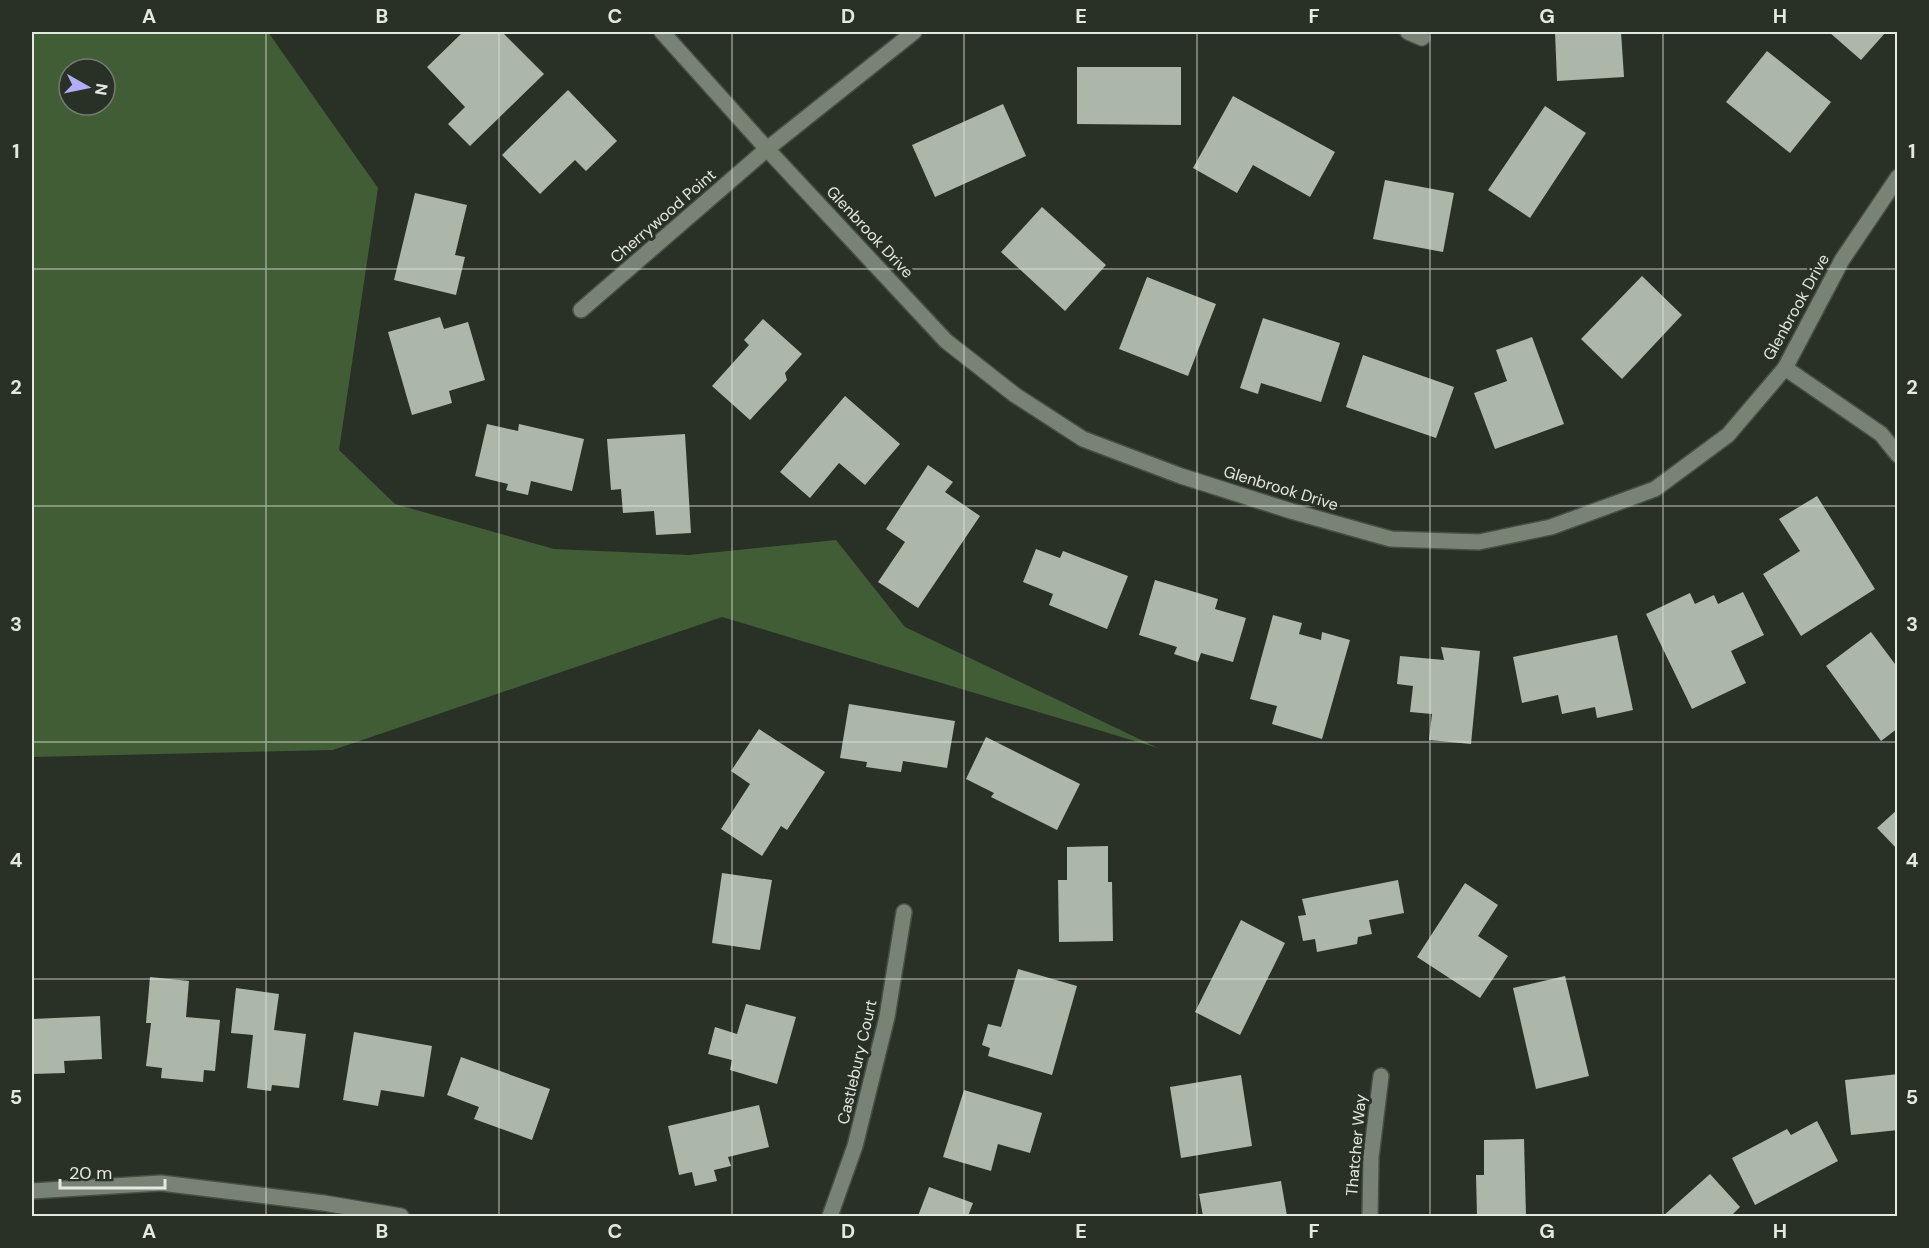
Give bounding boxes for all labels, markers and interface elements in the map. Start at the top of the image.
text: A [142,3,156,29]
text: B [376,3,388,29]
text: C [608,3,622,29]
text: D [841,3,855,29]
text: E [1075,3,1087,29]
text: F [1308,3,1320,29]
text: G [1539,3,1555,29]
text: H [1773,3,1787,29]
north arrow [57,57,117,117]
text: N [90,82,113,97]
text: 1 [12,138,20,164]
text: 1 [1908,138,1916,164]
street label: Cherrywood Point [606,164,720,268]
street label: Glenbrook Drive [822,181,918,283]
street label: Glenbrook Drive [1758,250,1834,364]
text: 2 [10,374,22,400]
text: 2 [1906,374,1918,400]
street label: Glenbrook Drive [1221,461,1341,515]
text: 3 [10,611,22,637]
text: 3 [1906,611,1918,637]
text: 4 [10,847,23,873]
text: 4 [1906,847,1919,873]
street label: Castlebury Court [832,998,882,1126]
text: 5 [10,1084,22,1110]
text: 5 [1906,1084,1918,1110]
street label: Thatcher Way [1341,1093,1371,1197]
scale bar [60,1152,165,1190]
text: 20 m [69,1161,112,1185]
text: A [142,1218,156,1244]
text: B [376,1218,388,1244]
text: C [608,1218,622,1244]
text: D [841,1218,855,1244]
text: E [1075,1218,1087,1244]
text: F [1308,1218,1320,1244]
text: G [1539,1218,1555,1244]
text: H [1773,1218,1787,1244]

